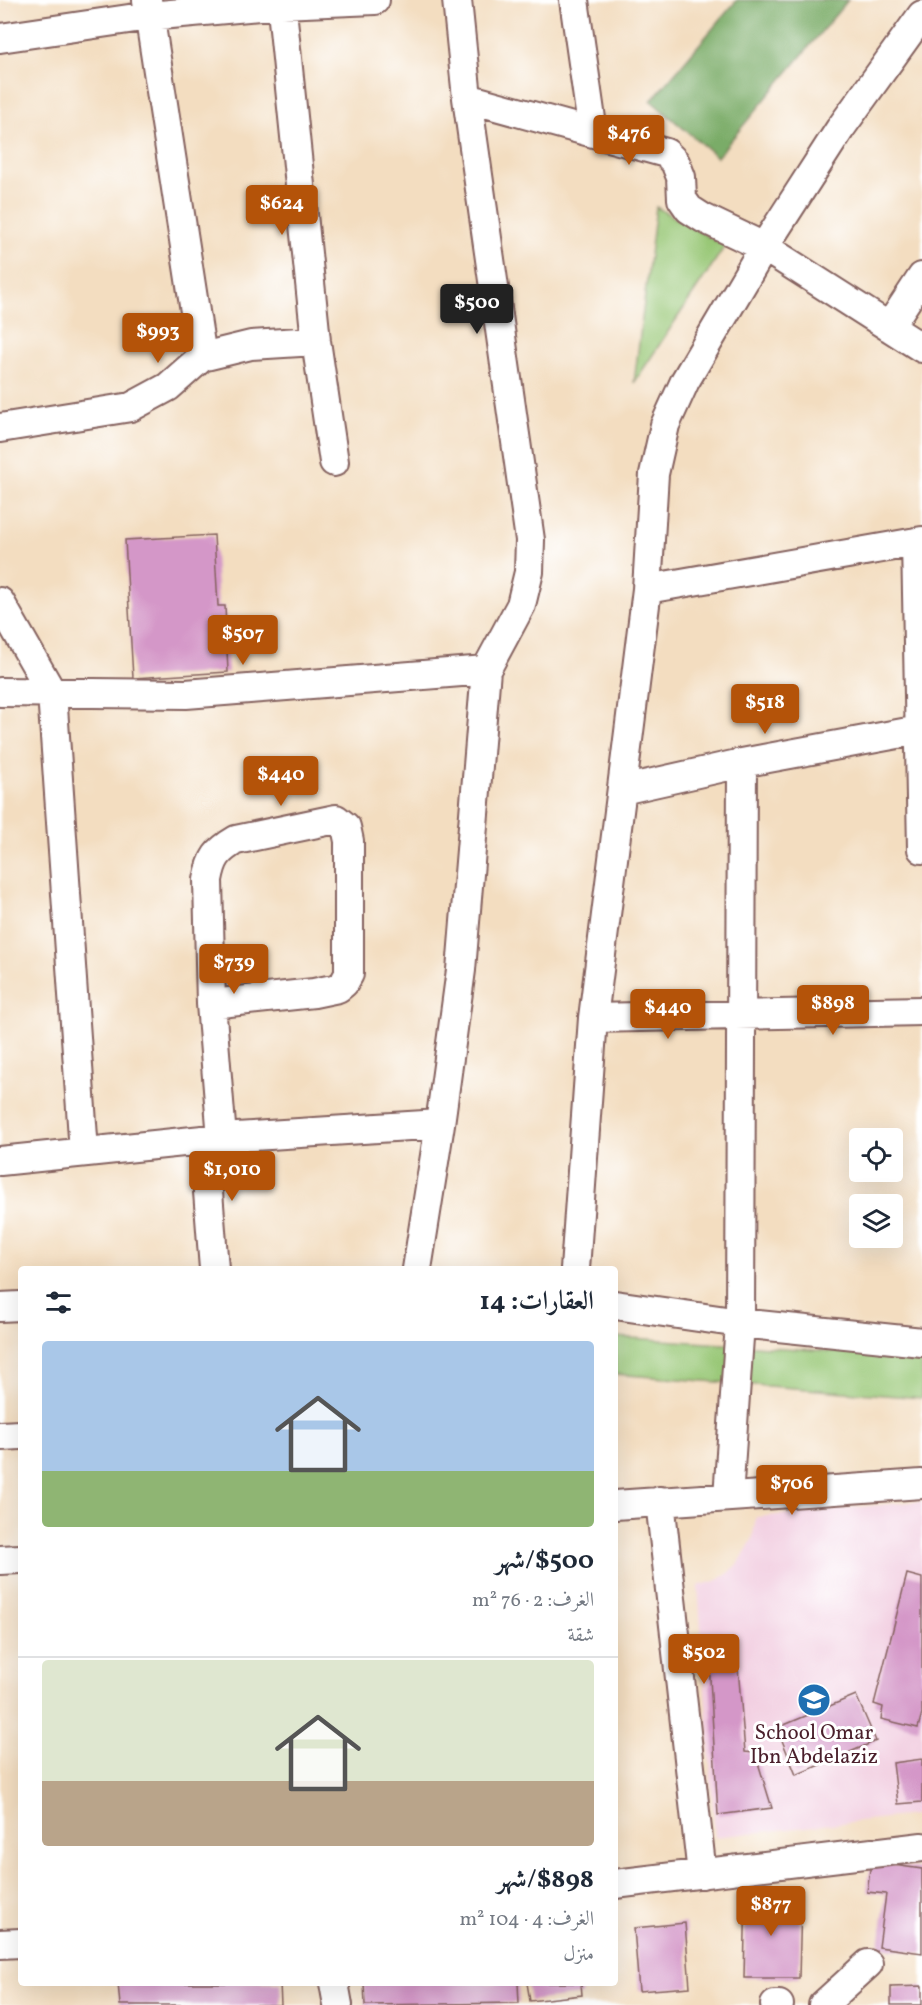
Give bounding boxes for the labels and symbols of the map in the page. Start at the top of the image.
pin: $476 [593,115,665,166]
pin: $624 [246,185,318,236]
pin: $500 [441,284,513,335]
pin: $993 [122,313,194,364]
pin: $507 [207,615,279,666]
pin: $518 [729,684,801,735]
pin: $440 [245,756,317,807]
pin: $739 [198,944,270,995]
pin: $898 [797,985,869,1036]
pin: $440 [632,989,704,1040]
pin: $1,010 [183,1151,281,1202]
pin: $706 [756,1465,828,1516]
pin: $502 [668,1634,740,1685]
school or university icon: School Omar Ibn Abdelaziz [796,1682,832,1718]
place label: School Omar Ibn Abdelaziz [750,1719,878,1772]
pin: $877 [735,1886,807,1937]

